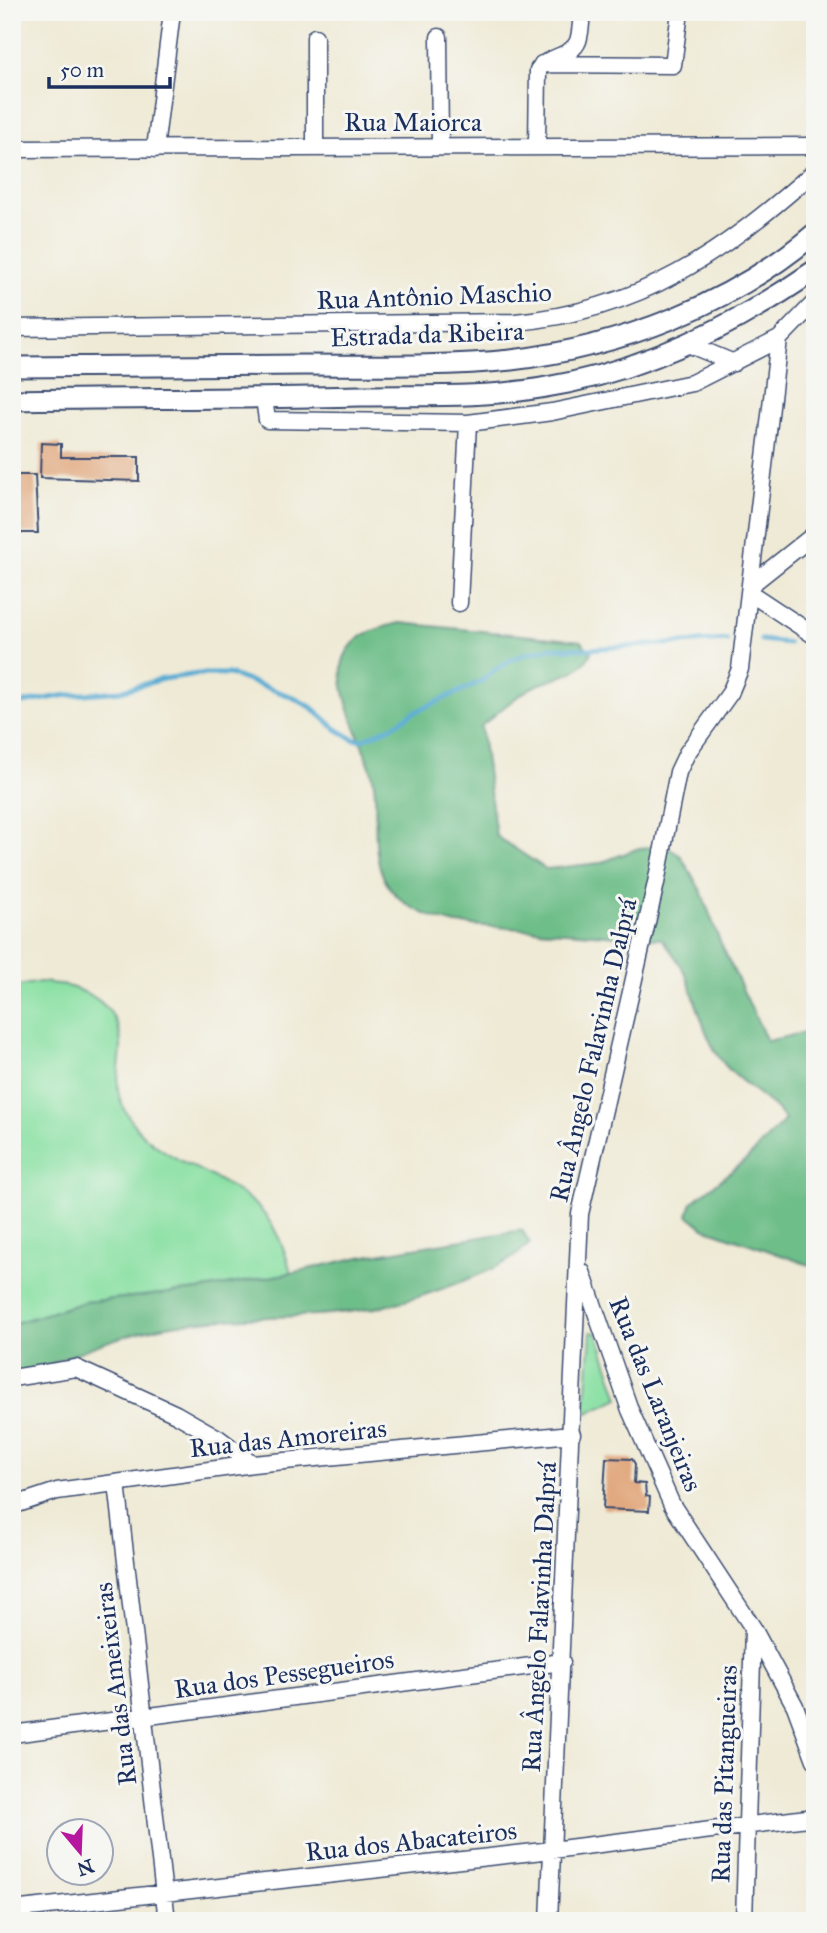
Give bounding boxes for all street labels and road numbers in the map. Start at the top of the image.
street label: Rua Maiorca [344,106,482,138]
street label: Rua Antônio Maschio [316,276,552,316]
street label: Estrada da Ribeira [330,315,524,353]
street label: Rua Ângelo Falavinha Dalprá [542,895,644,1205]
street label: Rua das Laranjeiras [602,1292,710,1496]
street label: Rua das Amoreiras [188,1412,388,1464]
street label: Rua Ângelo Falavinha Dalprá [515,1461,563,1773]
street label: Rua das Ameixeiras [87,1581,143,1787]
street label: Rua dos Pessegueiros [172,1643,396,1705]
street label: Rua das Pitangueiras [704,1664,744,1884]
street label: Rua dos Abacateiros [304,1814,518,1868]

